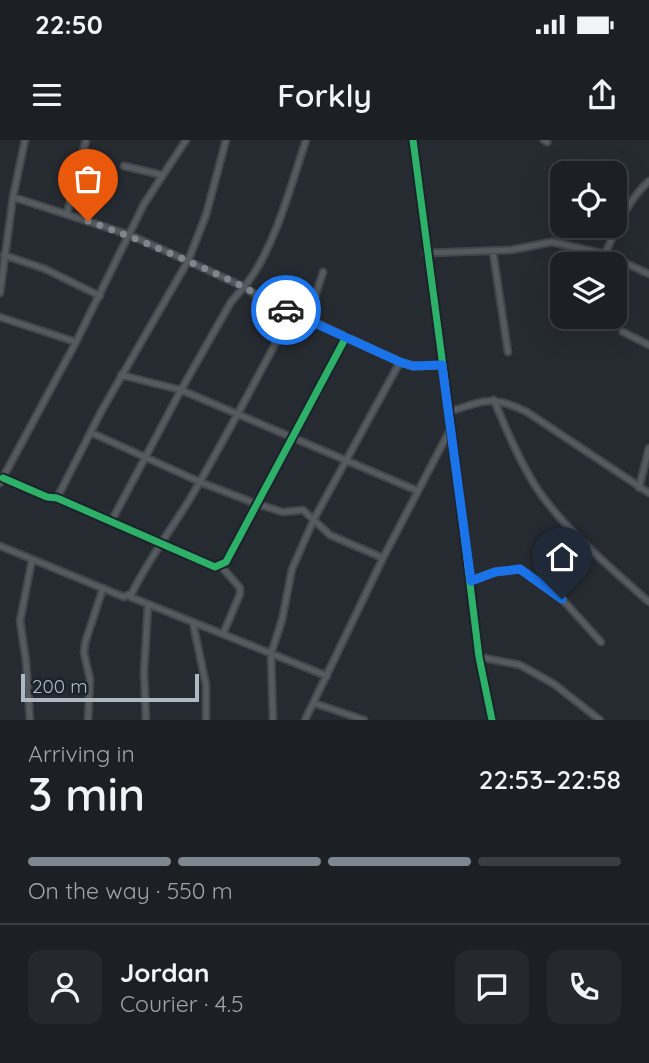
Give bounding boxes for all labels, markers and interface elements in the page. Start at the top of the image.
text: 22:50 [35,8,103,41]
text: Forkly [277,75,372,115]
icon: menu [28,76,66,114]
icon: share [583,76,621,114]
pin [58,149,118,221]
icon: bag [69,160,107,198]
map controls [550,161,627,329]
button: locate [550,161,627,238]
button: layers [550,252,627,329]
courier [251,275,321,345]
icon: car [267,291,305,329]
pin [532,527,592,599]
icon: home [543,538,581,576]
scale bar [21,671,200,703]
text: 200 m [32,674,88,698]
text: Arriving in [28,739,135,768]
text: 22:53–22:58 [479,763,621,796]
text: 3 min [28,765,145,823]
text: On the way · 550 m [28,876,233,905]
button: person [28,950,102,1024]
button: chat [455,950,529,1024]
button: phone [547,950,621,1024]
text: Jordan [120,956,209,989]
text: Courier · 4.5 [120,989,244,1018]

